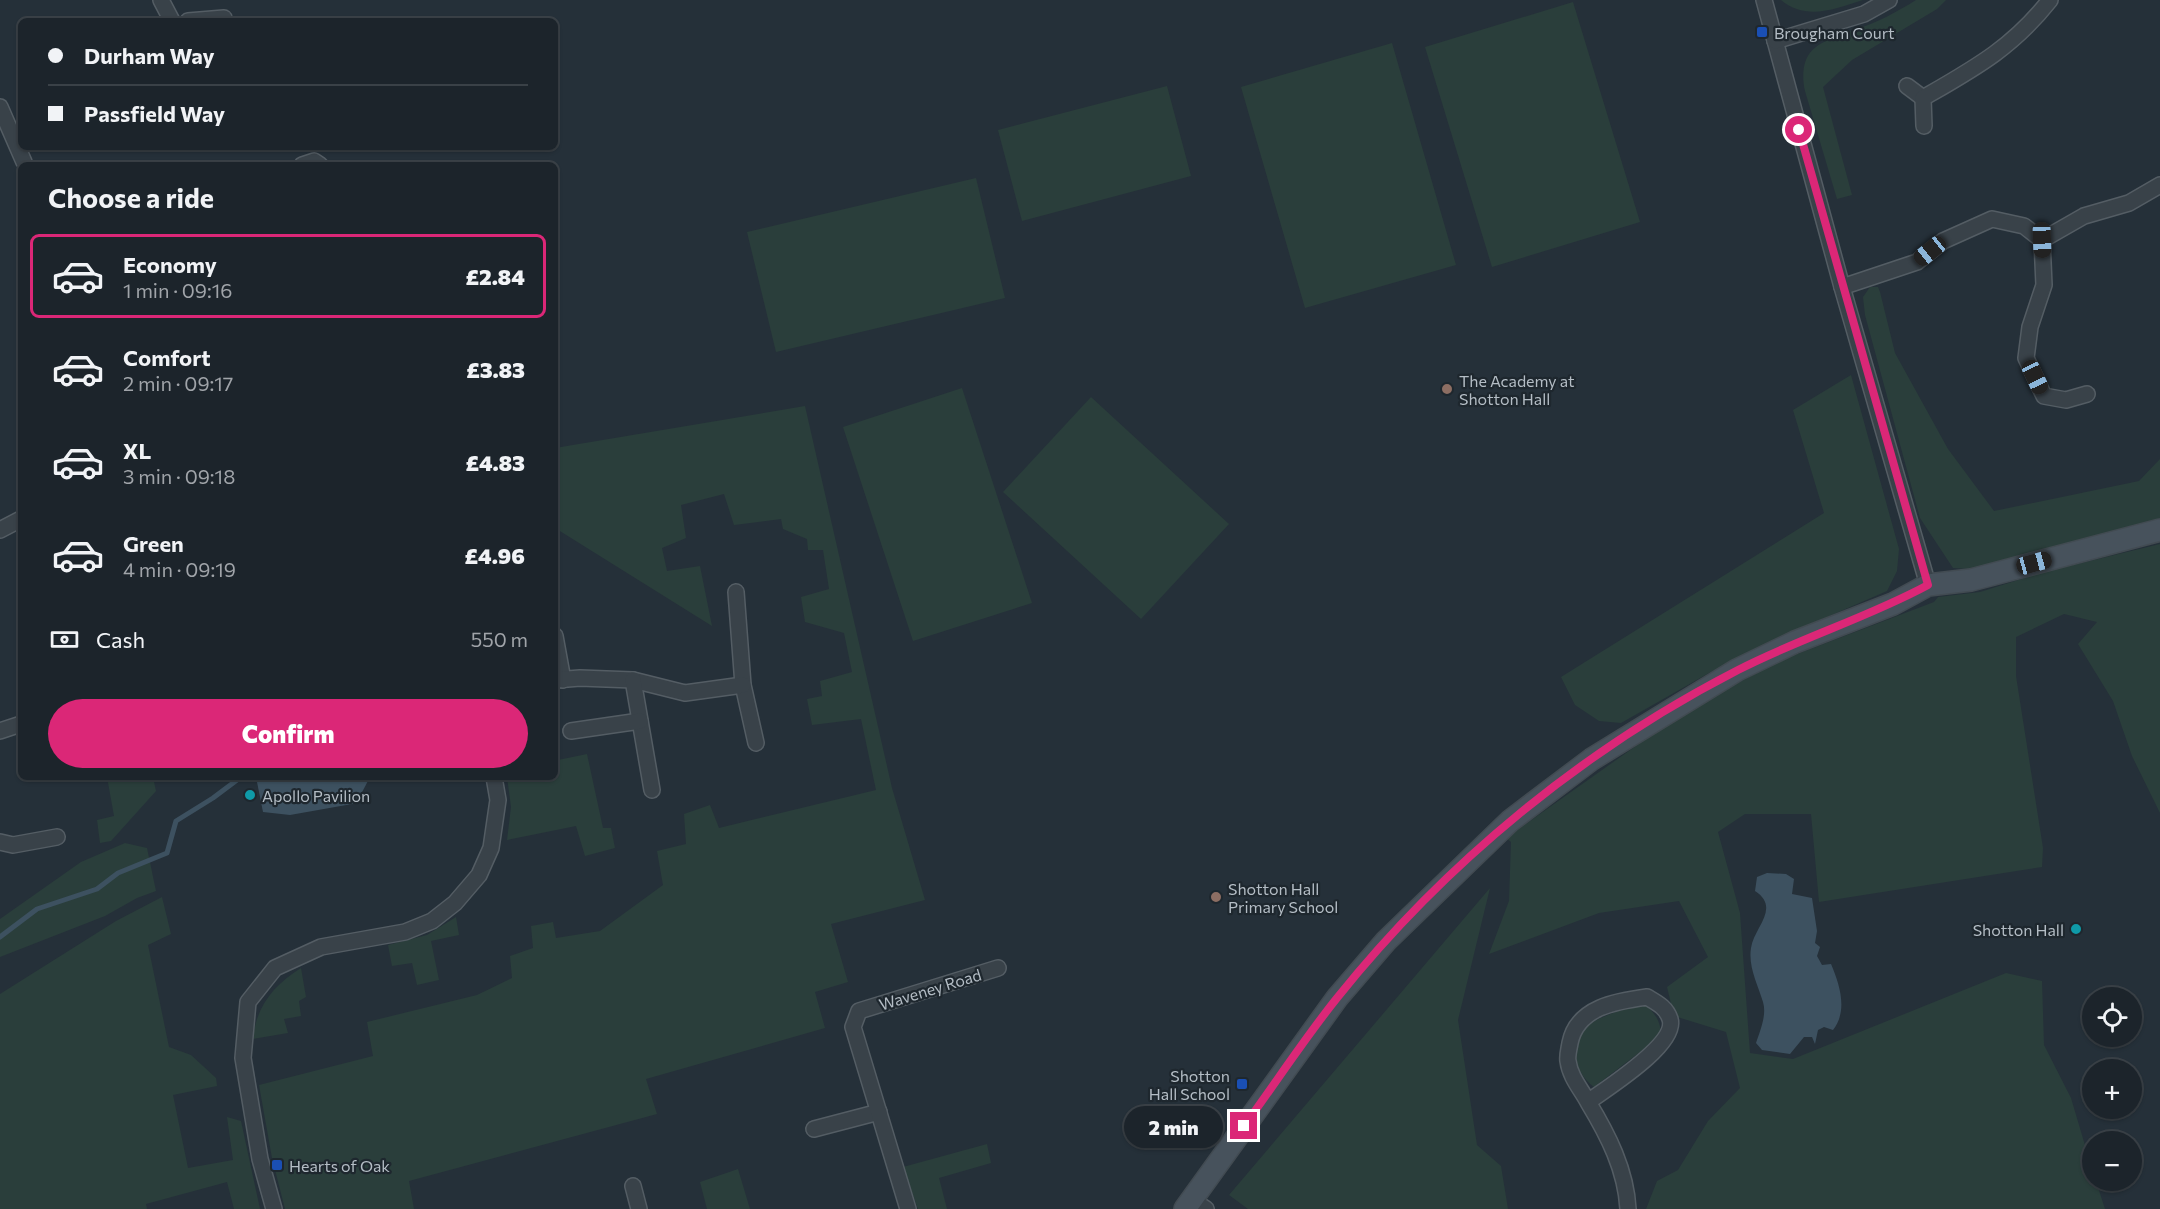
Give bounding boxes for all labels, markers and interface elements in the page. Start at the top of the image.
place label: Brougham Court [1774,23,1895,42]
marker: Brougham Court [1755,25,1769,39]
text: Durham Way [84,42,215,69]
text: Passfield Way [84,100,225,127]
route start [1785,116,1812,143]
text: Choose a ride [48,181,214,214]
car [2032,222,2052,258]
car [1910,233,1950,269]
icon: car [51,249,105,303]
text: Economy [123,251,217,278]
text: £2.84 [465,263,525,290]
text: 1 min · 09:16 [123,278,232,302]
icon: car [51,342,105,396]
text: Comfort [123,344,211,371]
text: £3.83 [466,356,525,383]
car [2019,357,2051,397]
text: 2 min · 09:17 [123,371,233,395]
place label: The Academy at Shotton Hall [1459,371,1575,408]
marker: The Academy at Shotton Hall [1440,382,1454,396]
icon: car [51,435,105,489]
text: XL [123,437,151,464]
text: £4.83 [465,449,525,476]
text: 3 min · 09:18 [123,464,235,488]
icon: car [51,528,105,582]
text: Green [123,530,184,557]
text: £4.96 [465,542,525,569]
car [2014,550,2054,576]
text: 4 min · 09:19 [123,557,236,581]
icon: cash [48,623,81,656]
text: Cash [96,626,145,653]
text: 550 m [471,627,528,651]
button: Confirm [48,699,528,768]
place label: Apollo Pavilion [262,786,370,805]
marker: Apollo Pavilion [243,788,257,802]
place label: Shotton Hall Primary School [1228,879,1338,916]
marker: Shotton Hall Primary School [1209,890,1223,904]
place label: Shotton Hall [1973,920,2064,939]
marker: Shotton Hall [2069,922,2083,936]
street label: Waveney Road [876,964,984,1014]
map controls [2082,987,2142,1191]
button: locate [2082,987,2142,1047]
button: + [2082,1059,2142,1119]
place label: Shotton Hall School [1149,1066,1230,1103]
marker: Shotton Hall School [1235,1077,1249,1091]
callout: 2 min [1124,1105,1223,1147]
route end [1230,1112,1257,1139]
text: 2 min [1148,1115,1199,1139]
button: − [2082,1131,2142,1191]
place label: Hearts of Oak [289,1156,390,1175]
marker: Hearts of Oak [270,1158,284,1172]

